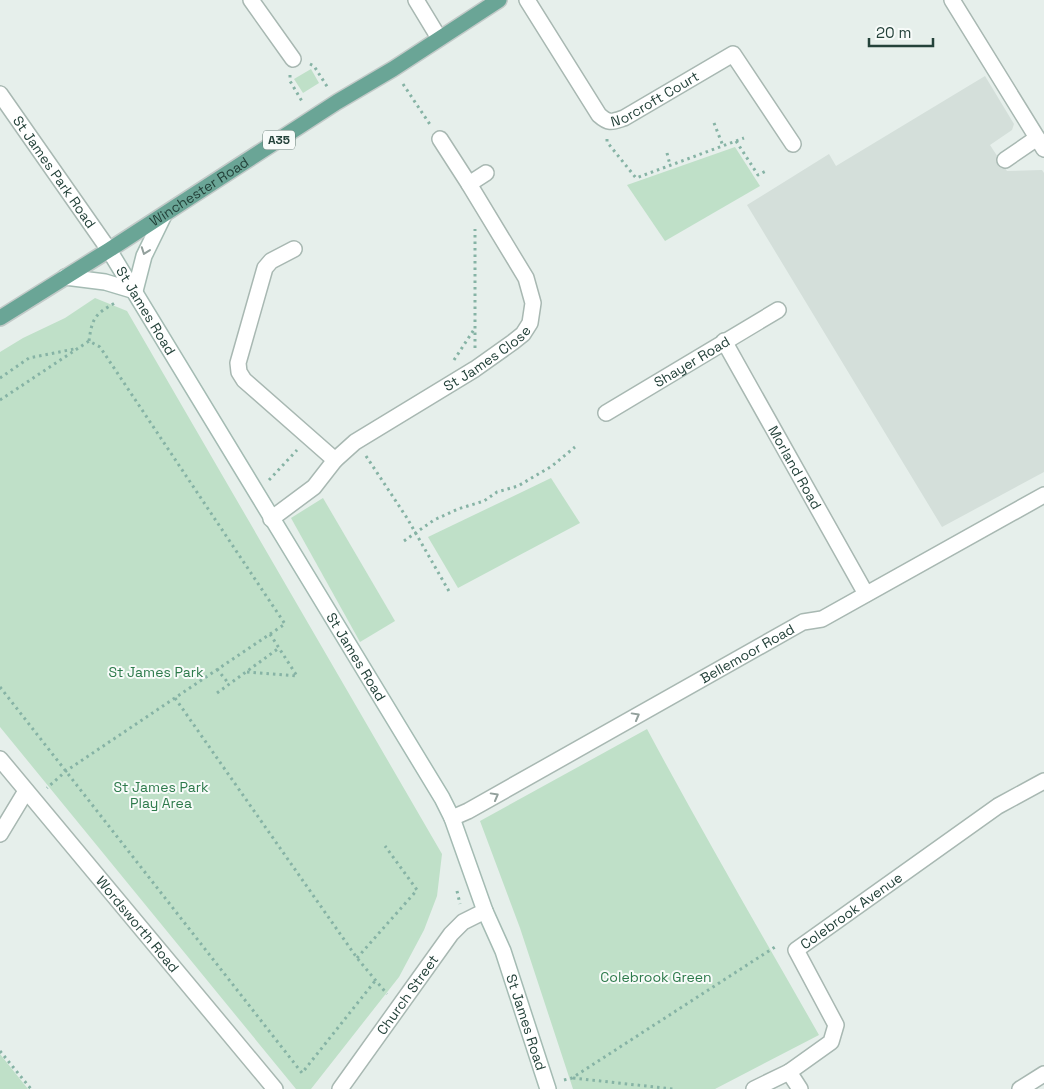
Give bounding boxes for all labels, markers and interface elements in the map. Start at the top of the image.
scale bar [869,15,933,47]
text: 20 m [876,23,911,42]
street label: Norcroft Court [609,67,702,131]
street label: St James Park Road [9,112,100,232]
road number: A35 [263,130,295,150]
street label: Winchester Road [146,153,252,230]
one-way arrow [141,247,151,255]
street label: St James Road [112,263,180,358]
street label: St James Close [440,323,535,395]
street label: Shayer Road [651,332,733,391]
street label: Morland Road [764,422,826,512]
street label: St James Road [322,609,390,704]
street label: Bellemoor Road [697,620,797,687]
park label: St James Park [108,663,204,681]
one-way arrow [631,712,640,722]
park label: St James Park Play Area [113,778,209,812]
one-way arrow [490,792,499,802]
street label: Colebrook Avenue [797,868,906,953]
street label: Wordsworth Road [92,872,183,976]
street label: Church Street [373,951,442,1038]
park label: Colebrook Green [600,968,712,986]
street label: St James Road [502,972,550,1073]

